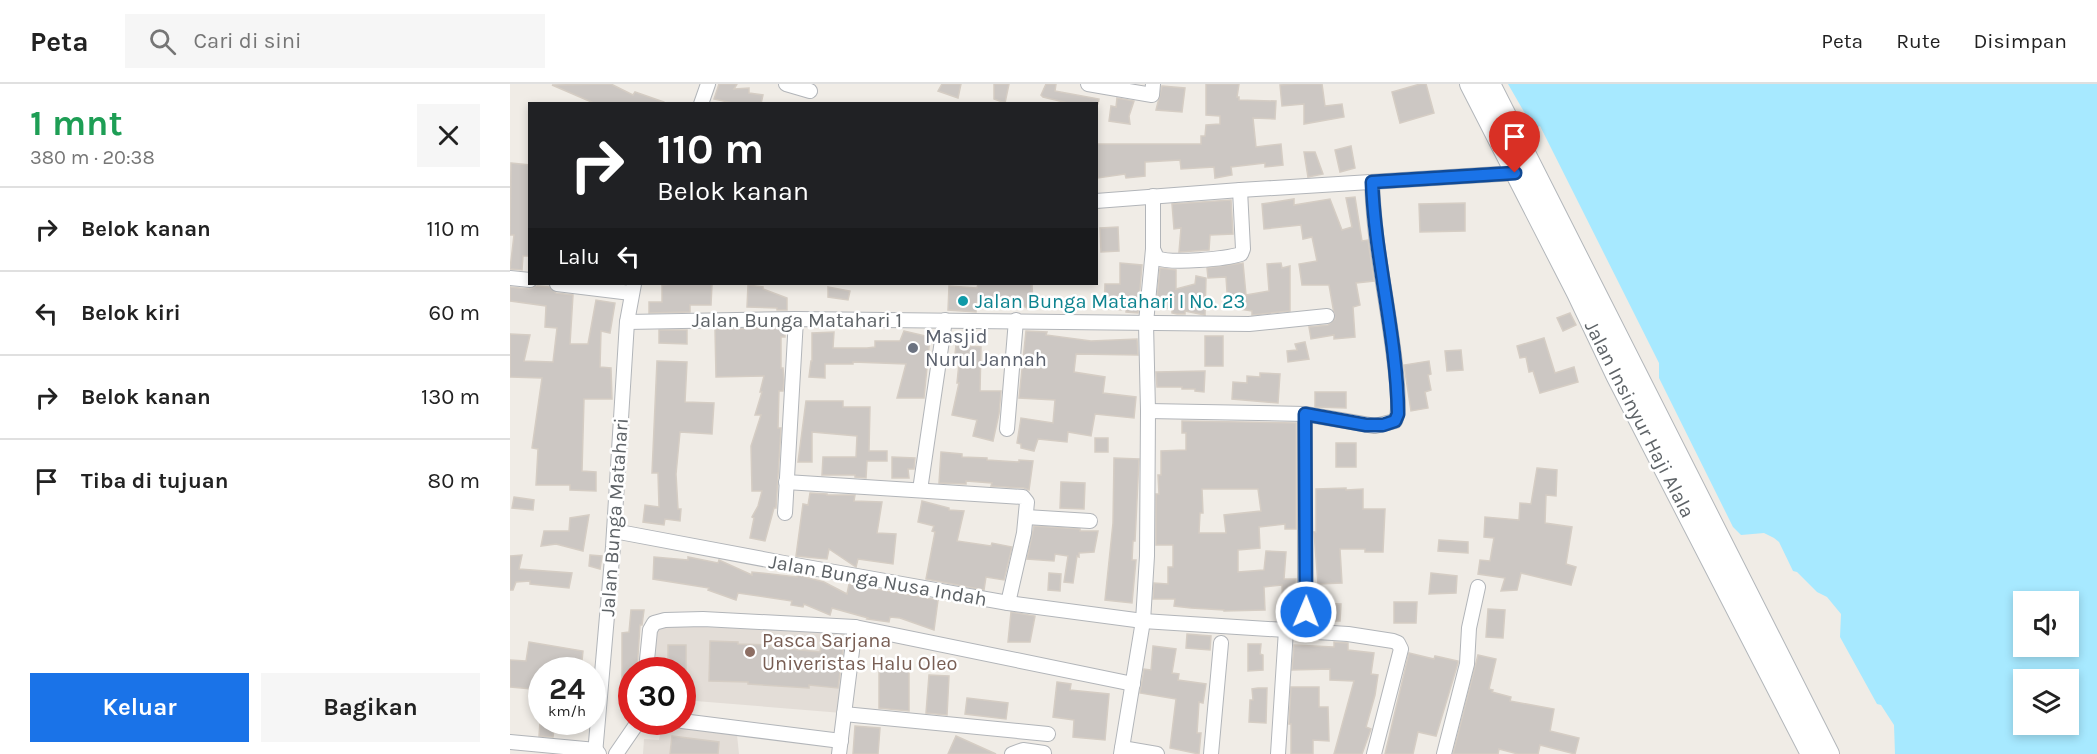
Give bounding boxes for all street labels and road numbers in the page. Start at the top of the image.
street label: Jalan Bunga Matahari 1 [692,309,902,332]
street label: Jalan Insinyur Haji Alala [1580,317,1699,522]
street label: Jalan Bunga Matahari [596,417,633,617]
street label: Jalan Bunga Nusa Indah [767,550,989,611]

